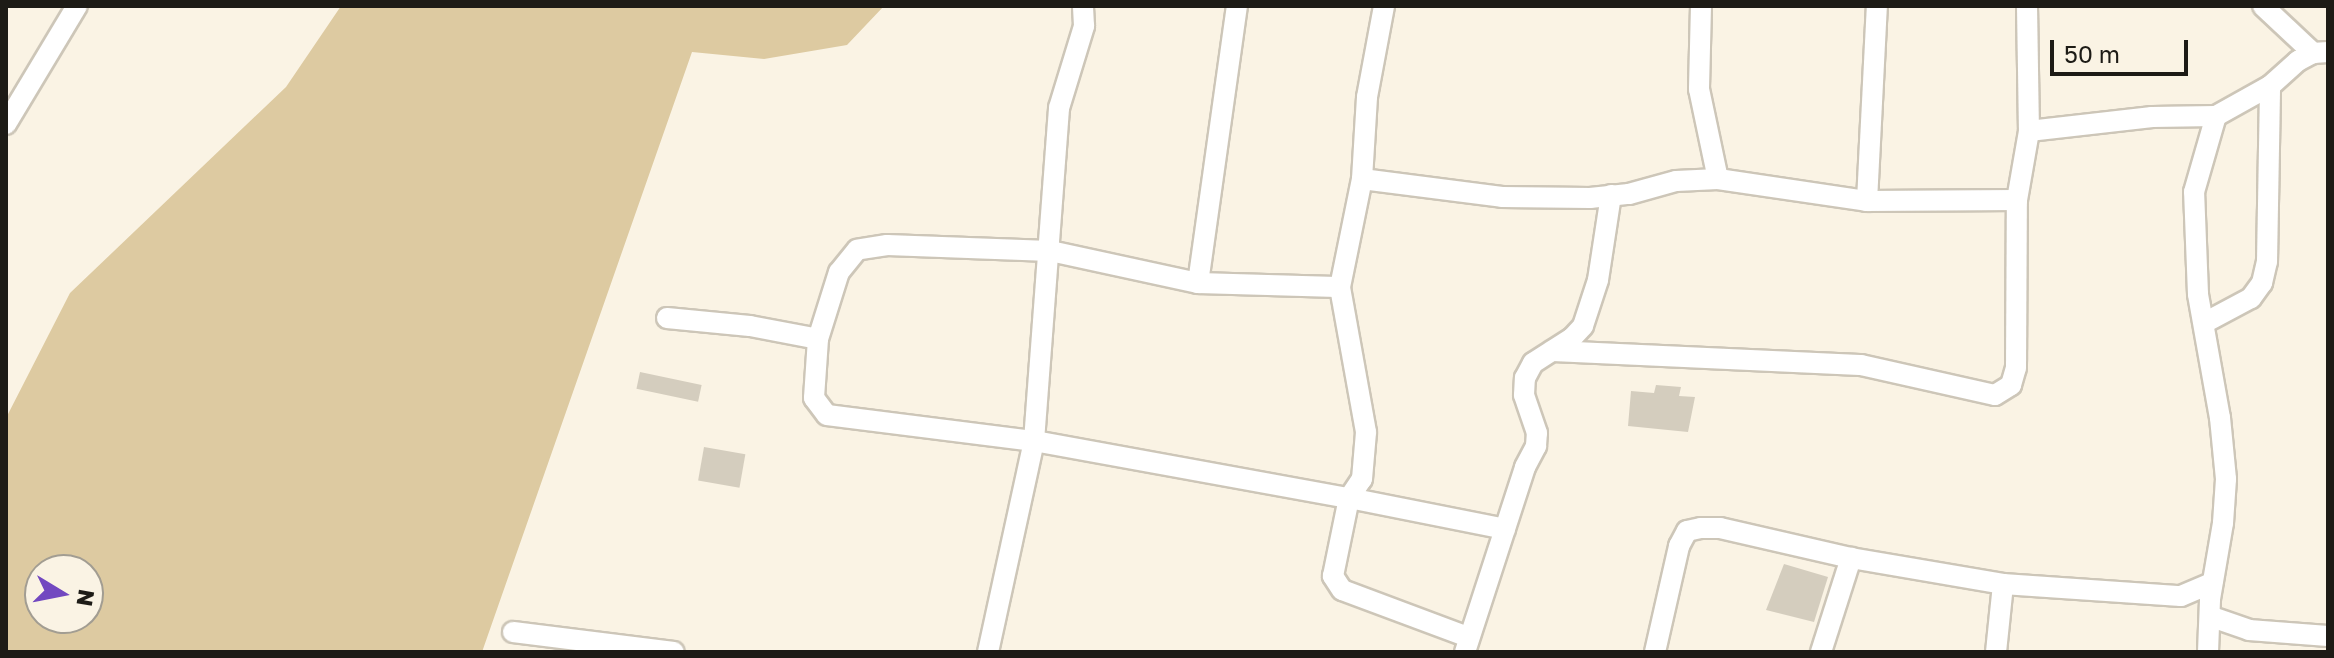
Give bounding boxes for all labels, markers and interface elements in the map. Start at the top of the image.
scale bar [2054,24,2192,74]
text: 50 m [2064,39,2120,68]
north arrow [24,554,104,634]
text: N [71,587,101,608]

